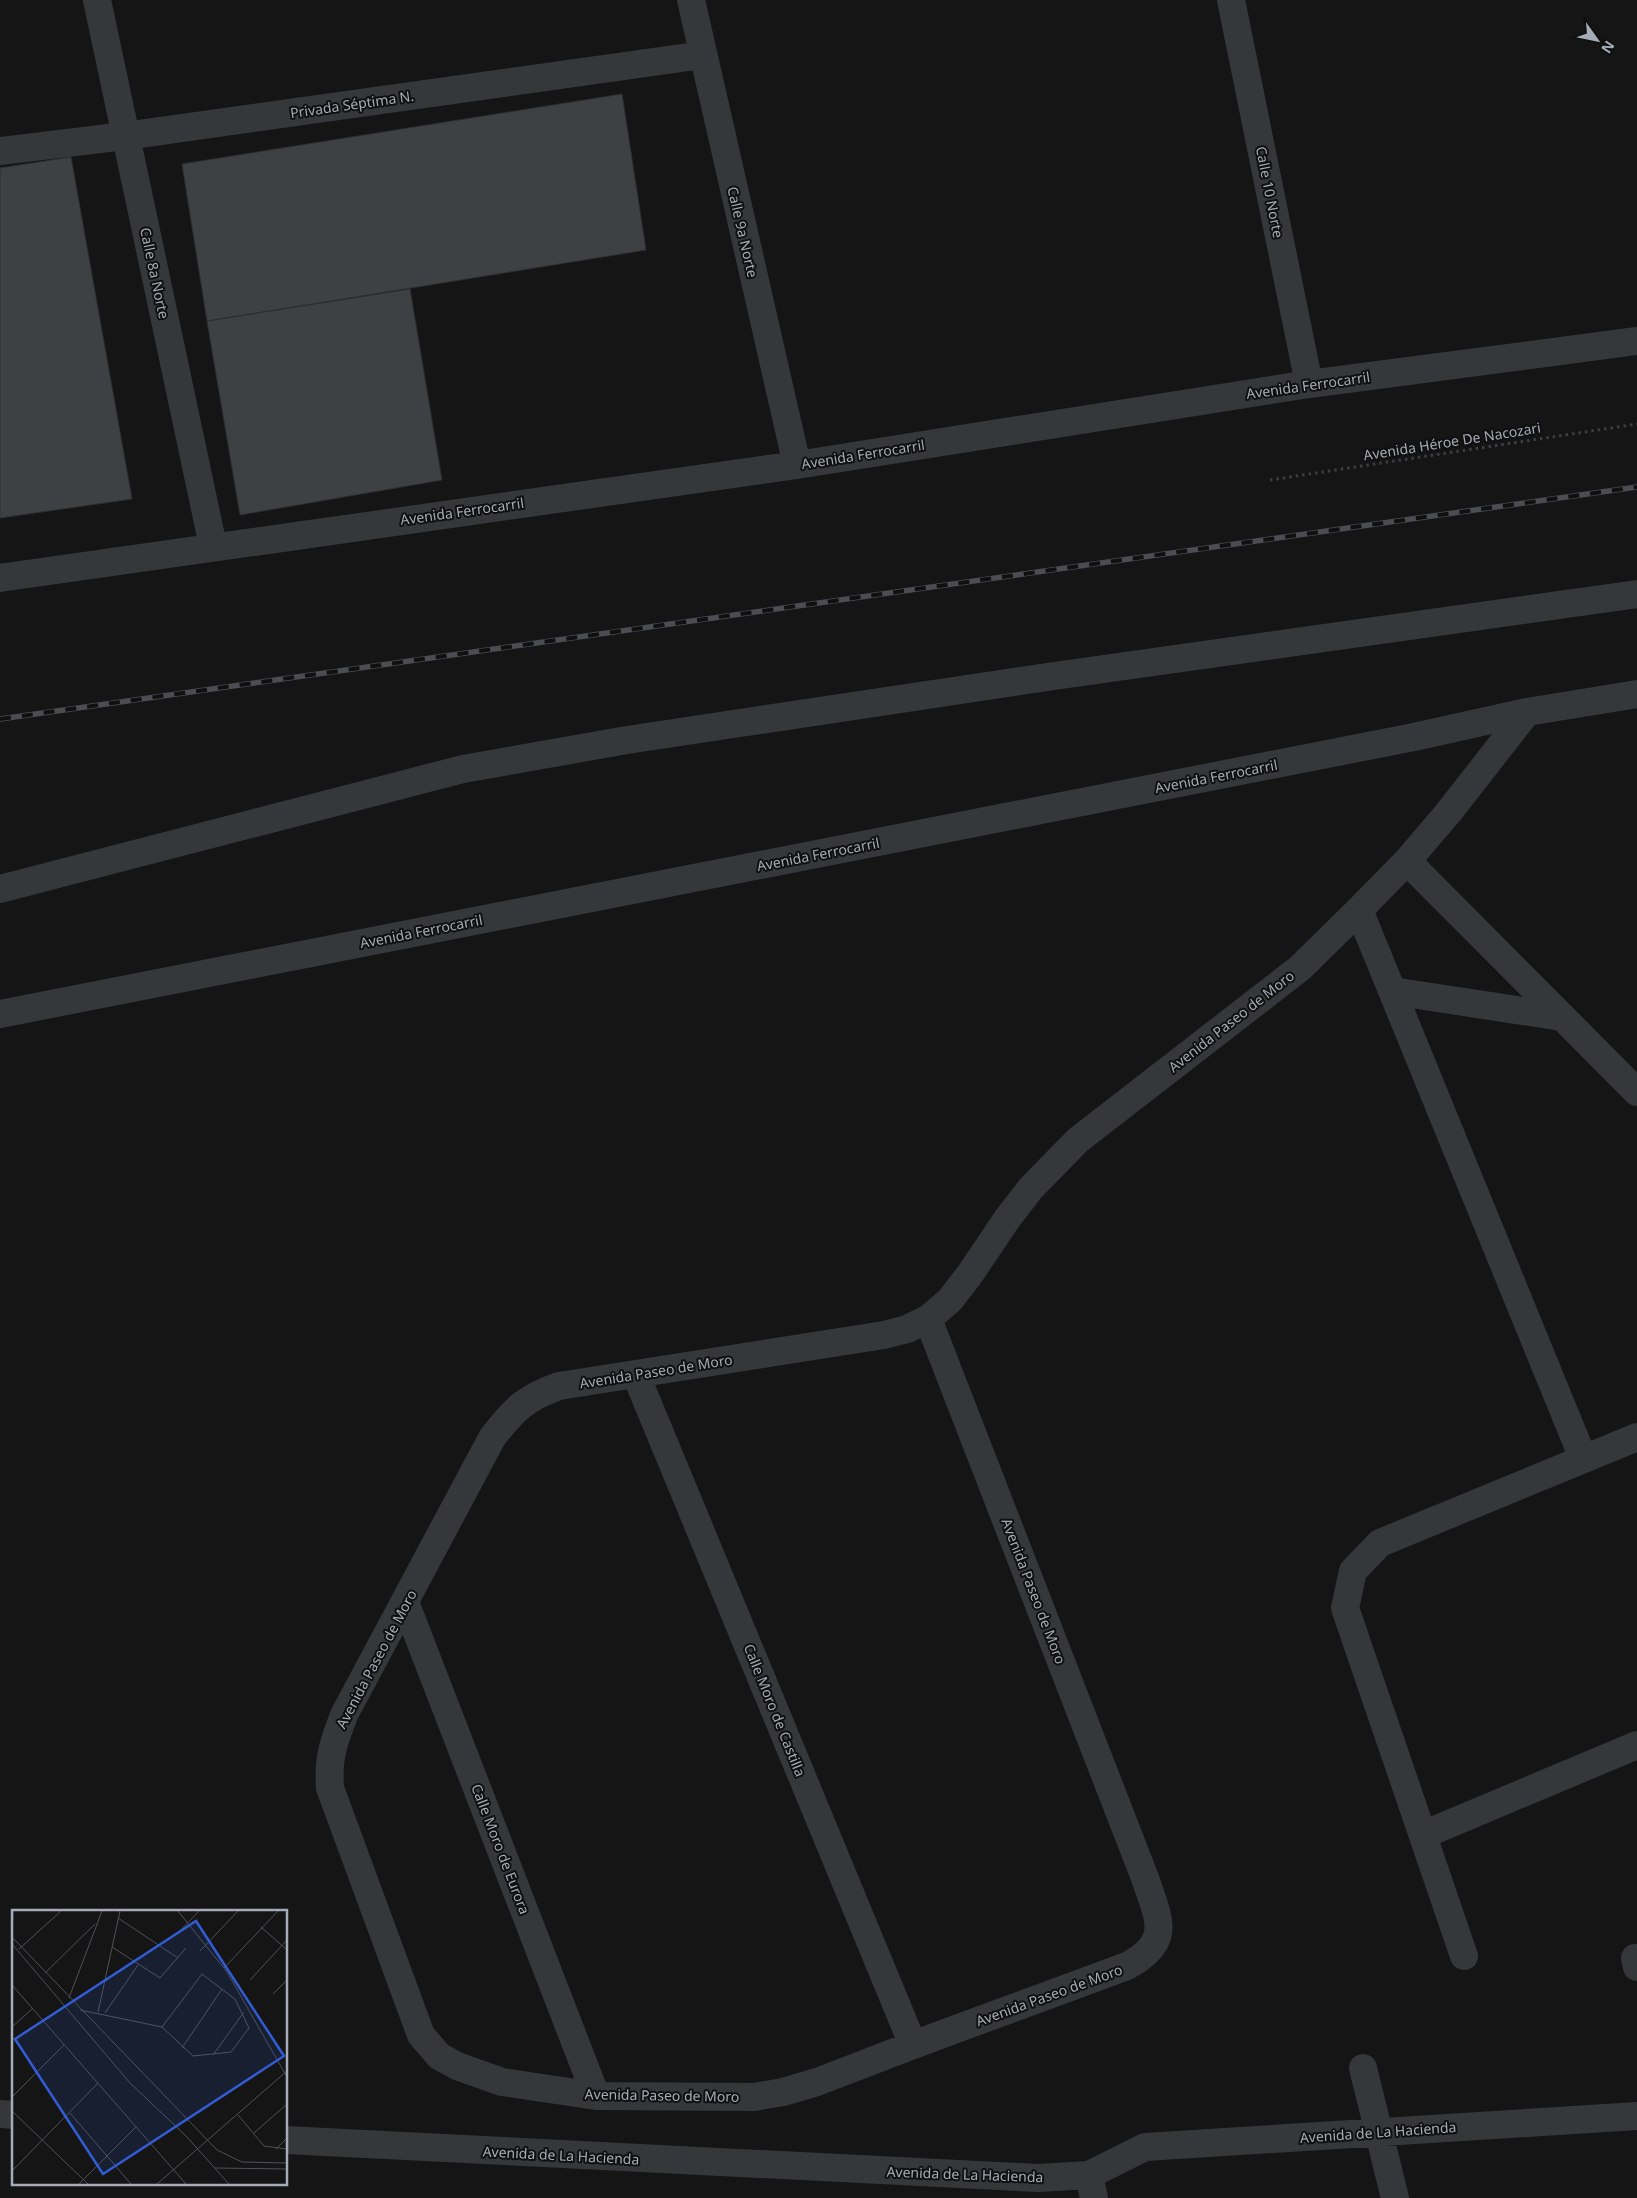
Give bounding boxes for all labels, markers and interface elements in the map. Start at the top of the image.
north arrow [1572,15,1622,65]
text: N [1597,37,1619,57]
street label: Privada Séptima N. [289,86,415,122]
street label: Calle 10 Norte [1252,145,1288,240]
street label: Calle 9a Norte [723,185,763,279]
street label: Calle 8a Norte [136,226,174,320]
street label: Avenida Ferrocarril [1245,367,1371,403]
street label: Avenida Héroe De Nacozari [1362,418,1542,464]
street label: Avenida Ferrocarril [800,435,926,473]
street label: Avenida Ferrocarril [399,493,525,529]
street label: Avenida Ferrocarril [1153,755,1279,797]
street label: Avenida Ferrocarril [755,833,881,875]
street label: Avenida Ferrocarril [358,910,484,952]
street label: Avenida Paseo de Moro [1164,966,1298,1076]
street label: Avenida Paseo de Moro [578,1350,734,1392]
street label: Avenida Paseo de Moro [997,1515,1071,1667]
street label: Avenida Paseo de Moro [331,1586,421,1732]
street label: Calle Moro de Castilla [740,1641,810,1779]
street label: Calle Moro de Eurora [467,1781,535,1917]
inset map [12,1910,288,2186]
street label: Avenida Paseo de Moro [973,1960,1125,2030]
street label: Avenida Paseo de Moro [585,2084,739,2106]
street label: Avenida de La Hacienda [1299,2117,1457,2147]
street label: Avenida de La Hacienda [482,2141,640,2169]
street label: Avenida de La Hacienda [886,2162,1044,2186]

